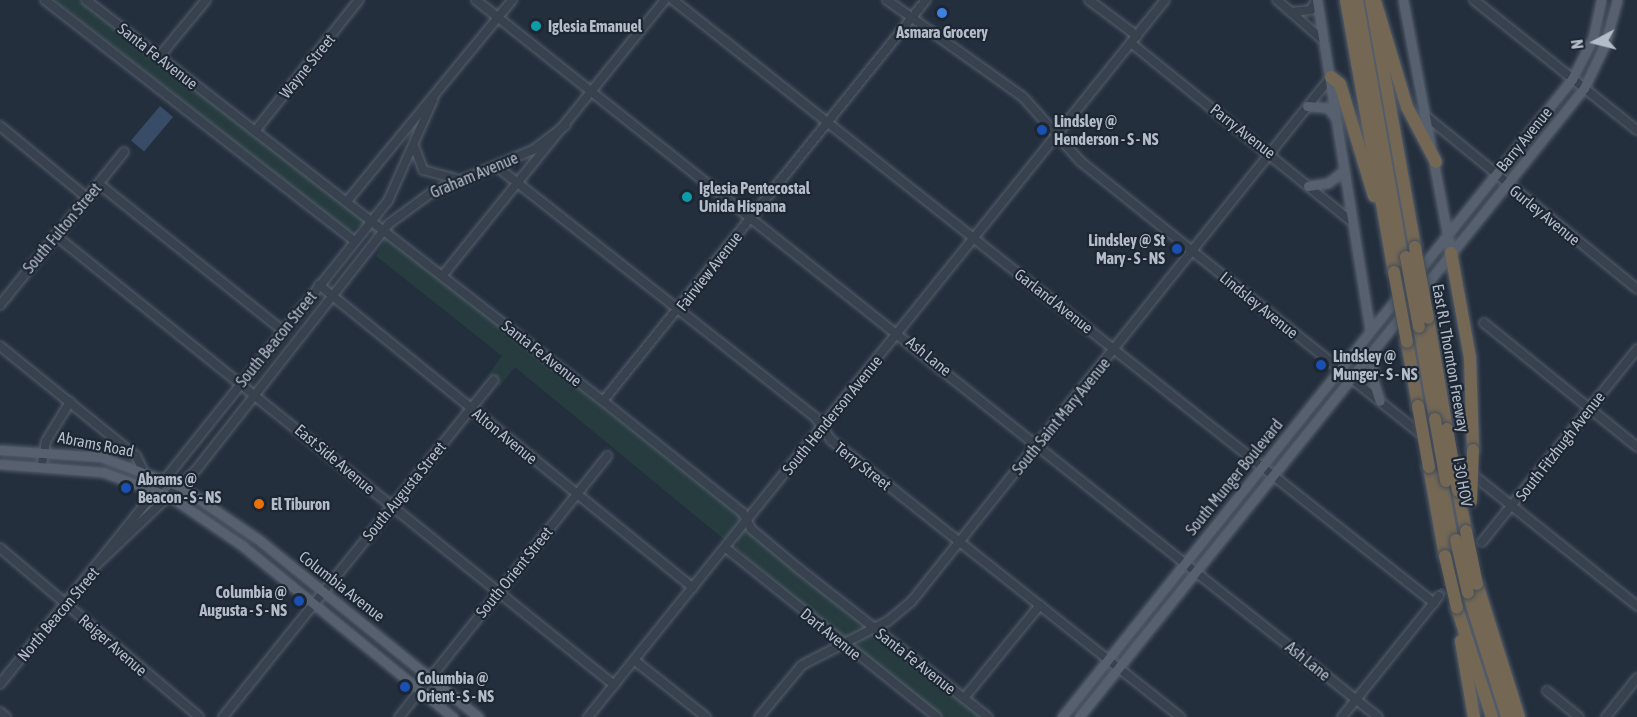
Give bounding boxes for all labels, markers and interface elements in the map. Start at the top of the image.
marker: Asmara Grocery [935,6,949,20]
north arrow [1565,12,1625,72]
place label: Iglesia Emanuel [548,16,642,36]
street label: Santa Fe Avenue [114,19,202,93]
marker: Iglesia Emanuel [529,19,543,33]
place label: Asmara Grocery [896,22,988,42]
street label: Wayne Street [275,30,339,102]
text: N [1568,38,1587,50]
street label: Parry Avenue [1207,100,1279,162]
street label: Barry Avenue [1492,103,1556,175]
place label: Lindsley @ Henderson - S - NS [1054,111,1158,149]
marker: Lindsley @ Henderson - S - NS [1035,123,1049,137]
street label: Graham Avenue [427,148,521,202]
place label: Iglesia Pentecostal Unida Hispana [699,178,810,216]
street label: South Fulton Street [19,179,105,277]
street label: Gurley Avenue [1506,181,1584,249]
marker: Iglesia Pentecostal Unida Hispana [680,190,694,204]
street label: Fairview Avenue [672,228,746,314]
place label: Lindsley @ St Mary - S - NS [1088,230,1165,268]
marker: Lindsley @ St Mary - S - NS [1170,242,1184,256]
street label: Garland Avenue [1011,264,1097,338]
street label: Lindsley Avenue [1216,268,1302,342]
street label: East R L Thornton Freeway [1429,282,1473,434]
street label: South Beacon Street [232,287,320,391]
street label: Santa Fe Avenue [498,316,586,390]
street label: Ash Lane [903,332,955,380]
place label: Lindsley @ Munger - S - NS [1333,346,1417,384]
street label: South Henderson Avenue [778,352,886,478]
street label: South Saint Mary Avenue [1008,354,1114,478]
marker: Lindsley @ Munger - S - NS [1314,358,1328,372]
street label: South Fitzhugh Avenue [1511,387,1609,505]
street label: Alton Avenue [469,404,541,468]
street label: South Munger Boulevard [1181,415,1287,539]
street label: East Side Avenue [291,420,379,498]
street label: Abrams Road [56,427,136,461]
street label: South Augusta Street [358,438,450,544]
street label: Terry Street [831,438,895,494]
street label: I 30 HOV [1449,456,1477,508]
place label: Abrams @ Beacon - S - NS [138,469,221,507]
marker: Abrams @ Beacon - S - NS [119,481,133,495]
place label: El Tiburon [271,494,330,514]
marker: El Tiburon [252,497,266,511]
street label: South Orient Street [472,523,556,621]
street label: Columbia Avenue [295,547,389,625]
street label: North Beacon Street [13,563,103,665]
place label: Columbia @ Augusta - S - NS [199,582,287,620]
marker: Columbia @ Augusta - S - NS [292,594,306,608]
street label: Dart Avenue [797,604,865,664]
street label: Reiger Avenue [75,610,151,680]
street label: Santa Fe Avenue [872,624,960,698]
street label: Ash Lane [1282,637,1334,685]
place label: Columbia @ Orient - S - NS [417,668,494,706]
marker: Columbia @ Orient - S - NS [398,680,412,694]

